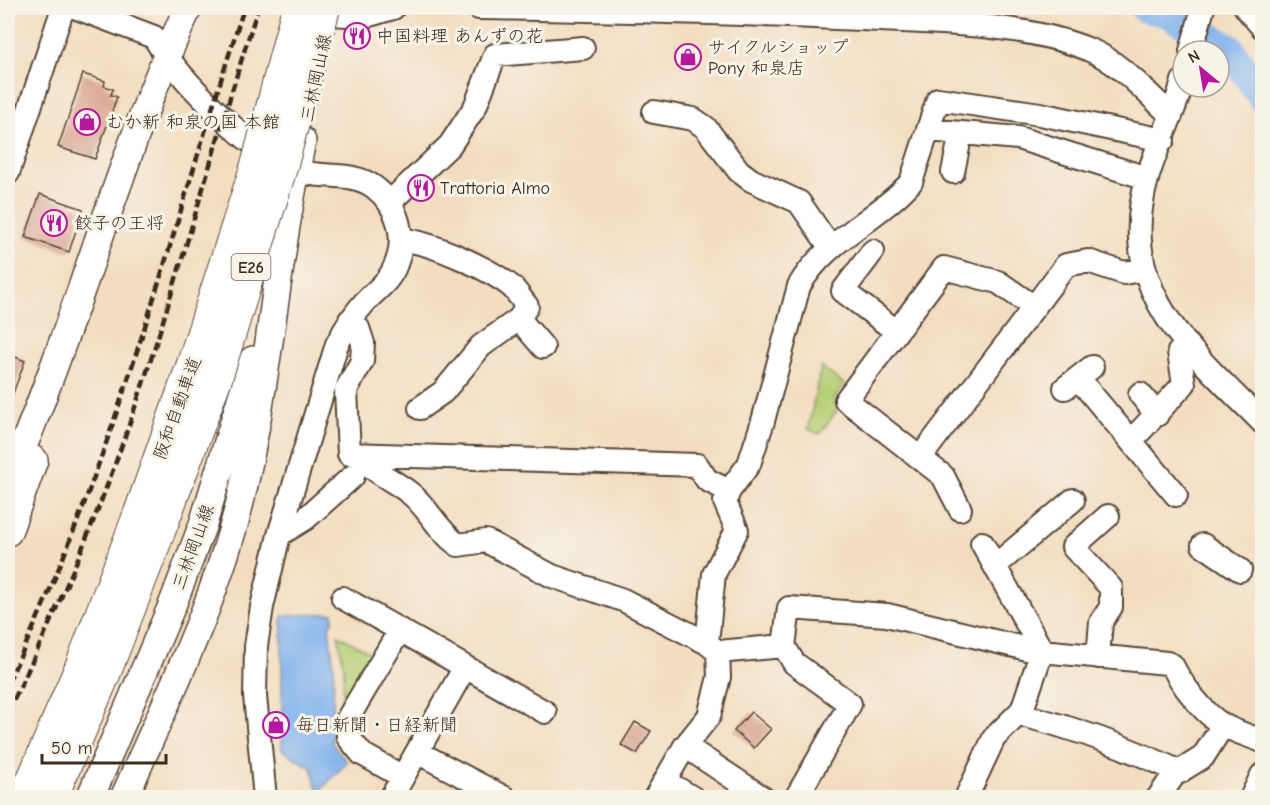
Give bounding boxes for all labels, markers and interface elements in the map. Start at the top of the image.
restaurant icon: 中国料理 あんずの花 [342,21,372,51]
place label: 中国料理 あんずの花 [376,26,543,47]
street label: 三林岡山線 [297,32,336,124]
place label: サイクルショップ Pony 和泉店 [708,37,848,79]
north arrow [1171,39,1231,99]
shop icon: サイクルショップ Pony 和泉店 [673,42,703,72]
text: N [1185,46,1203,67]
shop icon: むか新 和泉の国 本館 [72,107,102,137]
place label: むか新 和泉の国 本館 [106,112,280,133]
restaurant icon: Trattoria Almo [406,173,436,203]
place label: Trattoria Almo [440,178,550,199]
restaurant icon: 餃子の王将 [39,208,69,238]
place label: 餃子の王将 [74,213,164,234]
road number: E26 [232,254,270,280]
street label: 阪和自動車道 [149,354,206,463]
street label: 三林岡山線 [168,501,219,593]
shop icon: 毎日新聞・日経新聞 [261,710,291,740]
place label: 毎日新聞・日経新聞 [296,715,458,736]
scale bar [42,727,166,765]
text: 50 m [51,738,93,759]

